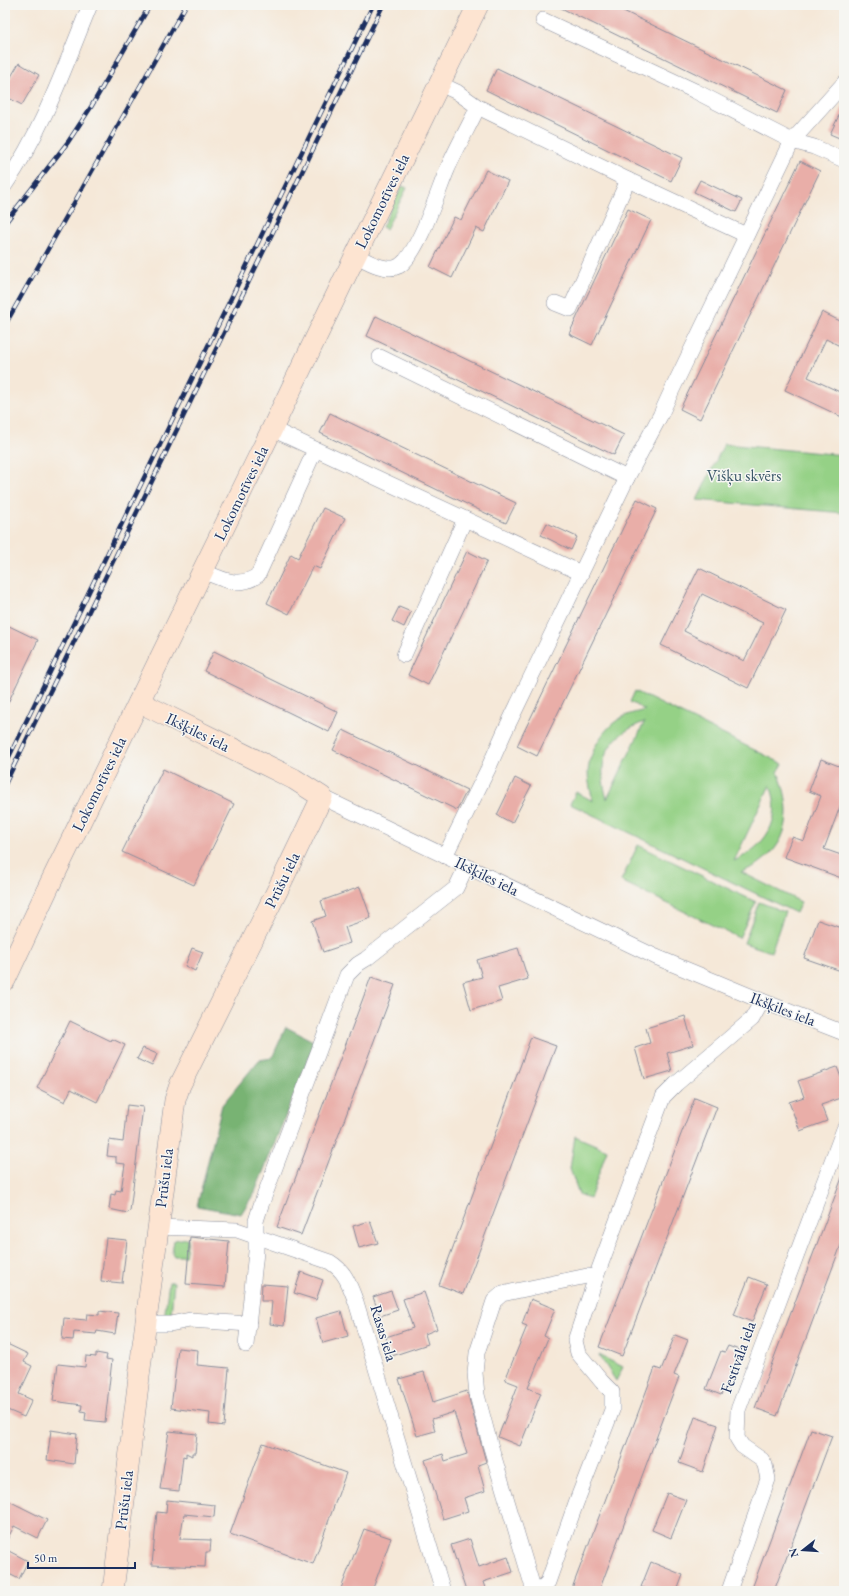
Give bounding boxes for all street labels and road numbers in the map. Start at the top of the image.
street label: Lokomotīves iela [350,149,414,252]
street label: Lokomotīves iela [209,441,273,544]
street label: Ikšķiles iela [163,708,234,757]
street label: Lokomotīves iela [67,732,131,835]
street label: Prūšu iela [259,848,305,911]
street label: Ikšķiles iela [452,852,523,901]
street label: Ikšķiles iela [747,987,819,1031]
street label: Prūšu iela [150,1146,178,1209]
street label: Rasas iela [365,1302,403,1364]
street label: Festivāla iela [715,1318,761,1396]
street label: Prūšu iela [110,1468,138,1531]

